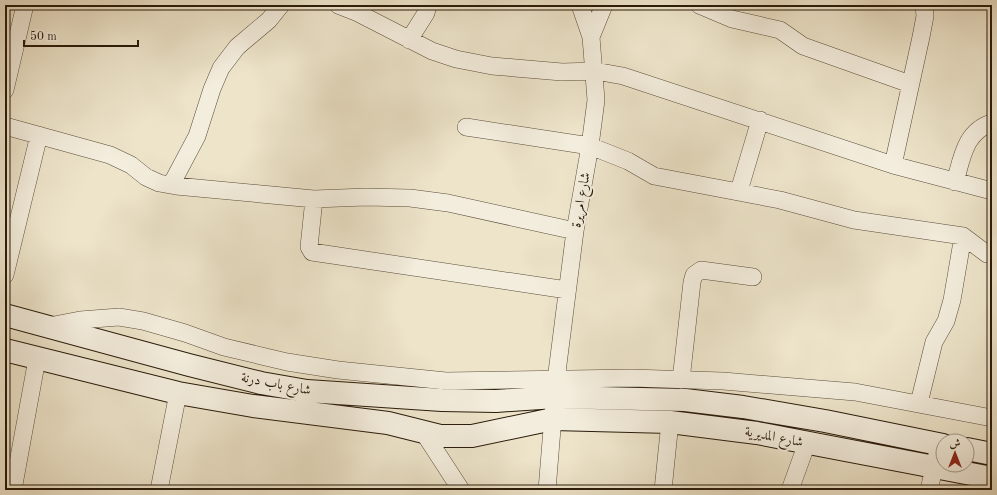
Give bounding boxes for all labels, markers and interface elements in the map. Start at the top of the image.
scale bar [24,22,138,48]
text: 50 m [30,30,57,43]
street label: شارع امريرة [569,171,597,229]
street label: شارع باب درنة [239,370,312,402]
street label: شارع المديرية [743,424,804,453]
north arrow [935,433,975,473]
text: ش [950,439,961,450]

